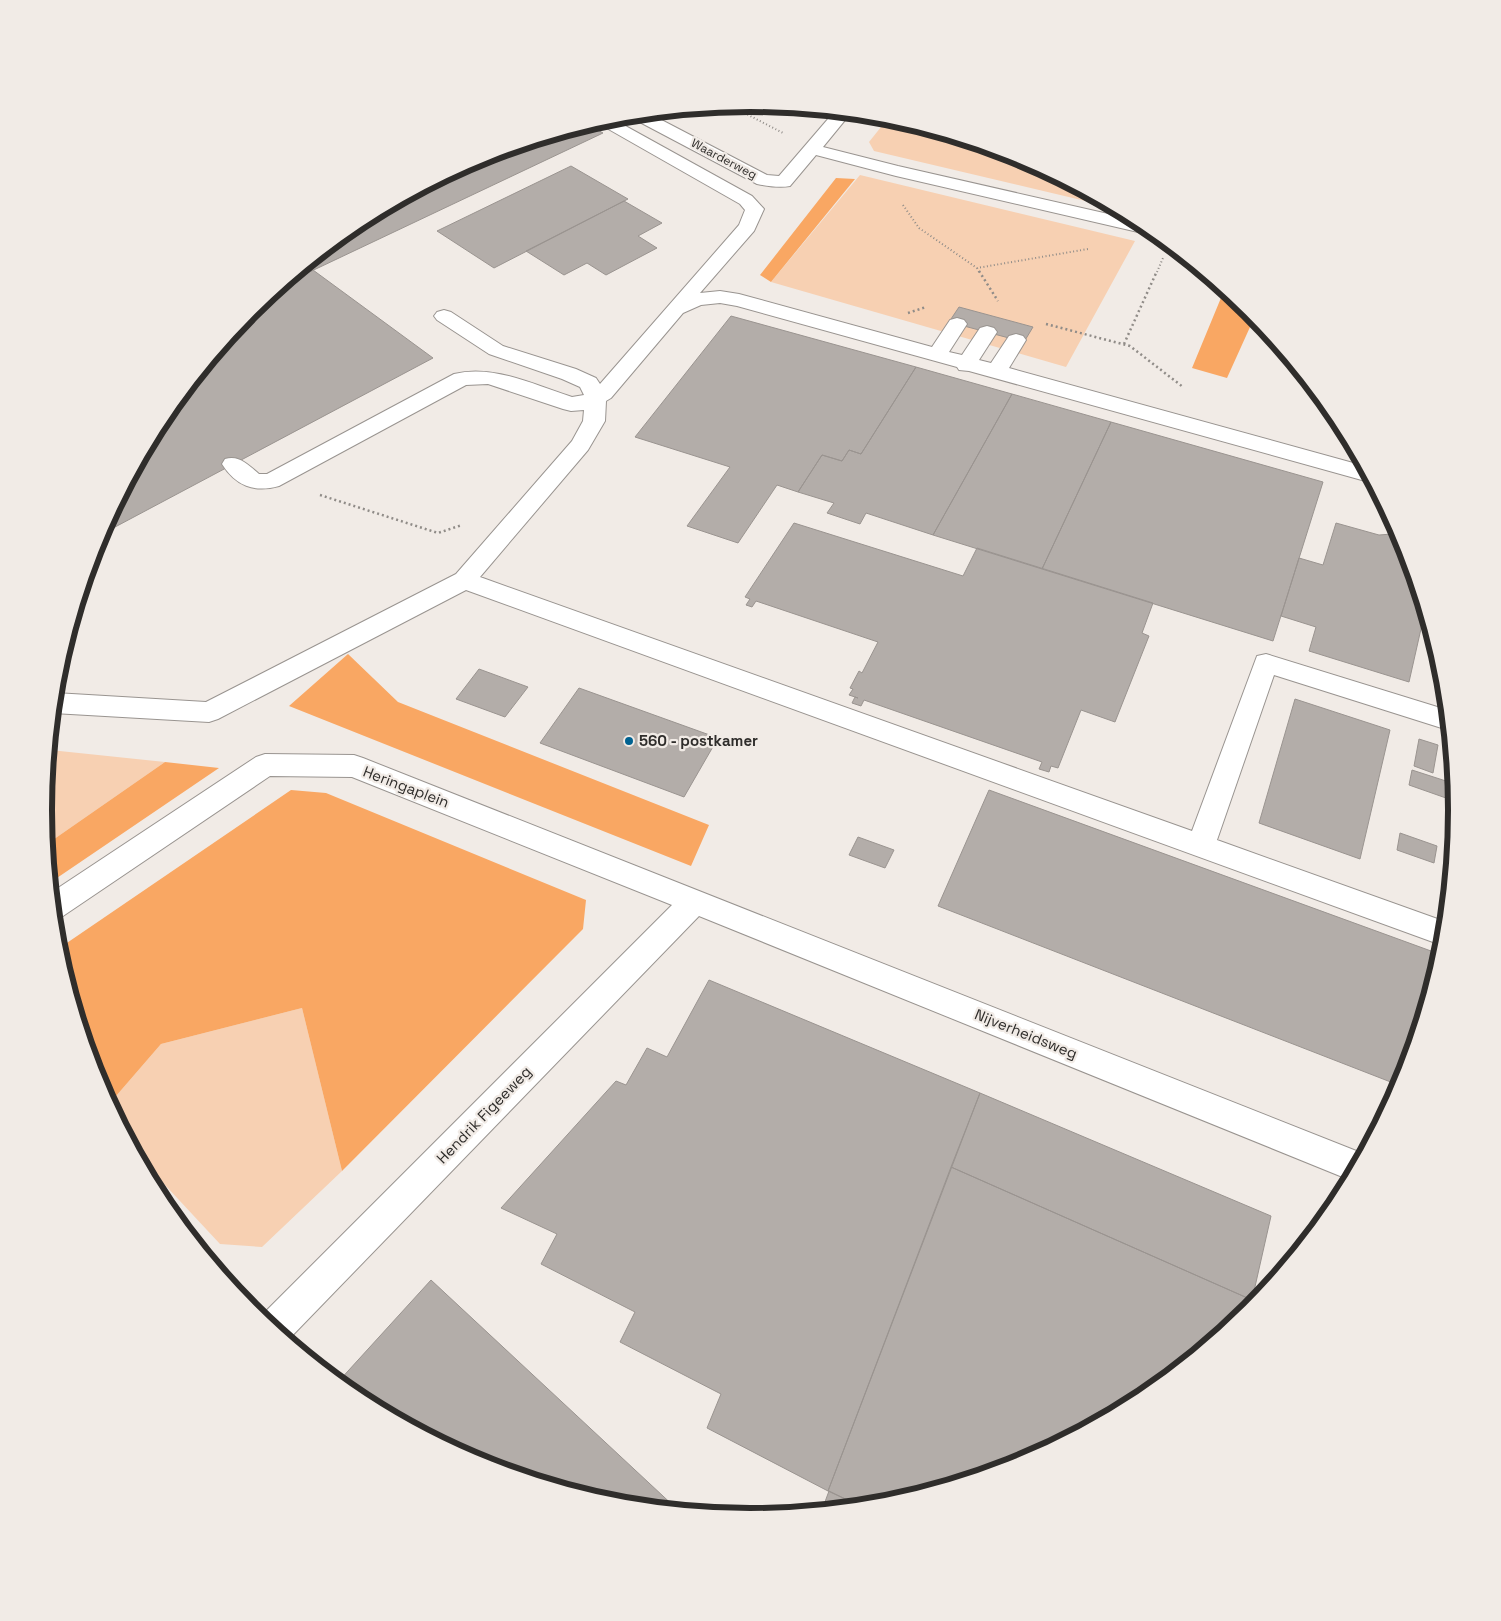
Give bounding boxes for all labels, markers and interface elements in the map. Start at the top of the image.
street label: Waarderweg [688,135,760,183]
place label: 560 - postkamer [639,731,758,750]
marker: 560 - postkamer [623,735,635,747]
street label: Heringaplein [360,761,452,812]
street label: Nijverheidsweg [972,1004,1080,1063]
street label: Hendrik Figeeweg [432,1062,535,1167]

